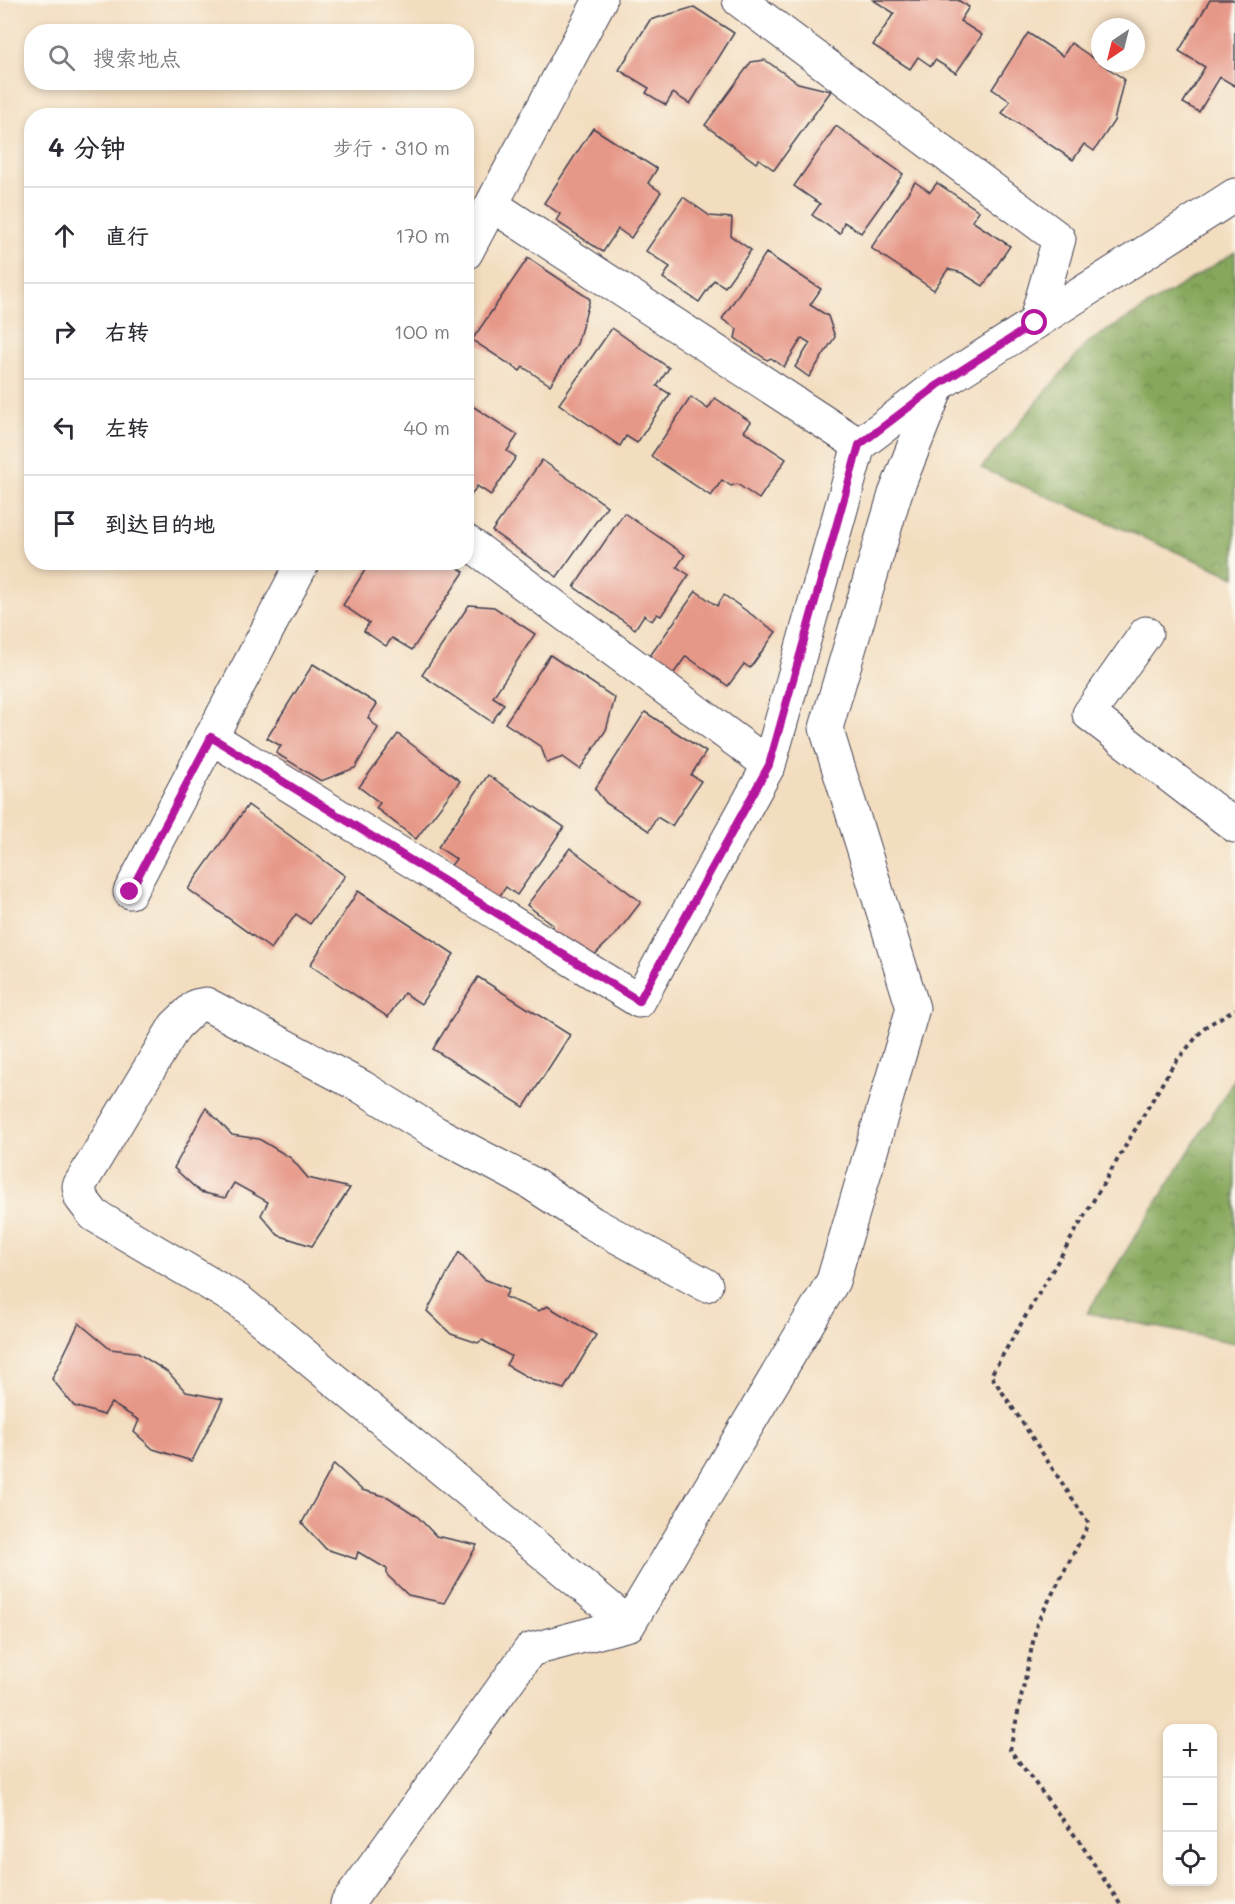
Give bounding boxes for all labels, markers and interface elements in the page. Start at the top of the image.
north arrow [1091,18,1145,72]
search box [24,24,474,90]
icon: search [45,41,78,74]
text: 搜索地点 [93,43,181,72]
text: 4 分钟 [48,130,126,164]
text: 步行 · 310 m [333,134,450,160]
icon: ahead [48,219,81,252]
text: 直行 [105,221,149,250]
text: 170 m [395,222,450,248]
route start [1021,309,1047,335]
icon: right [48,315,81,348]
text: 右转 [105,317,149,346]
text: 100 m [394,318,450,344]
icon: left [48,411,81,444]
text: 左转 [105,413,149,442]
text: 40 m [404,414,450,440]
icon: arrive [48,507,81,540]
text: 到达目的地 [105,509,215,538]
route end [116,878,142,904]
map controls [1163,1724,1217,1886]
button: + [1163,1724,1217,1778]
button: − [1163,1778,1217,1832]
button: locate [1163,1832,1217,1886]

